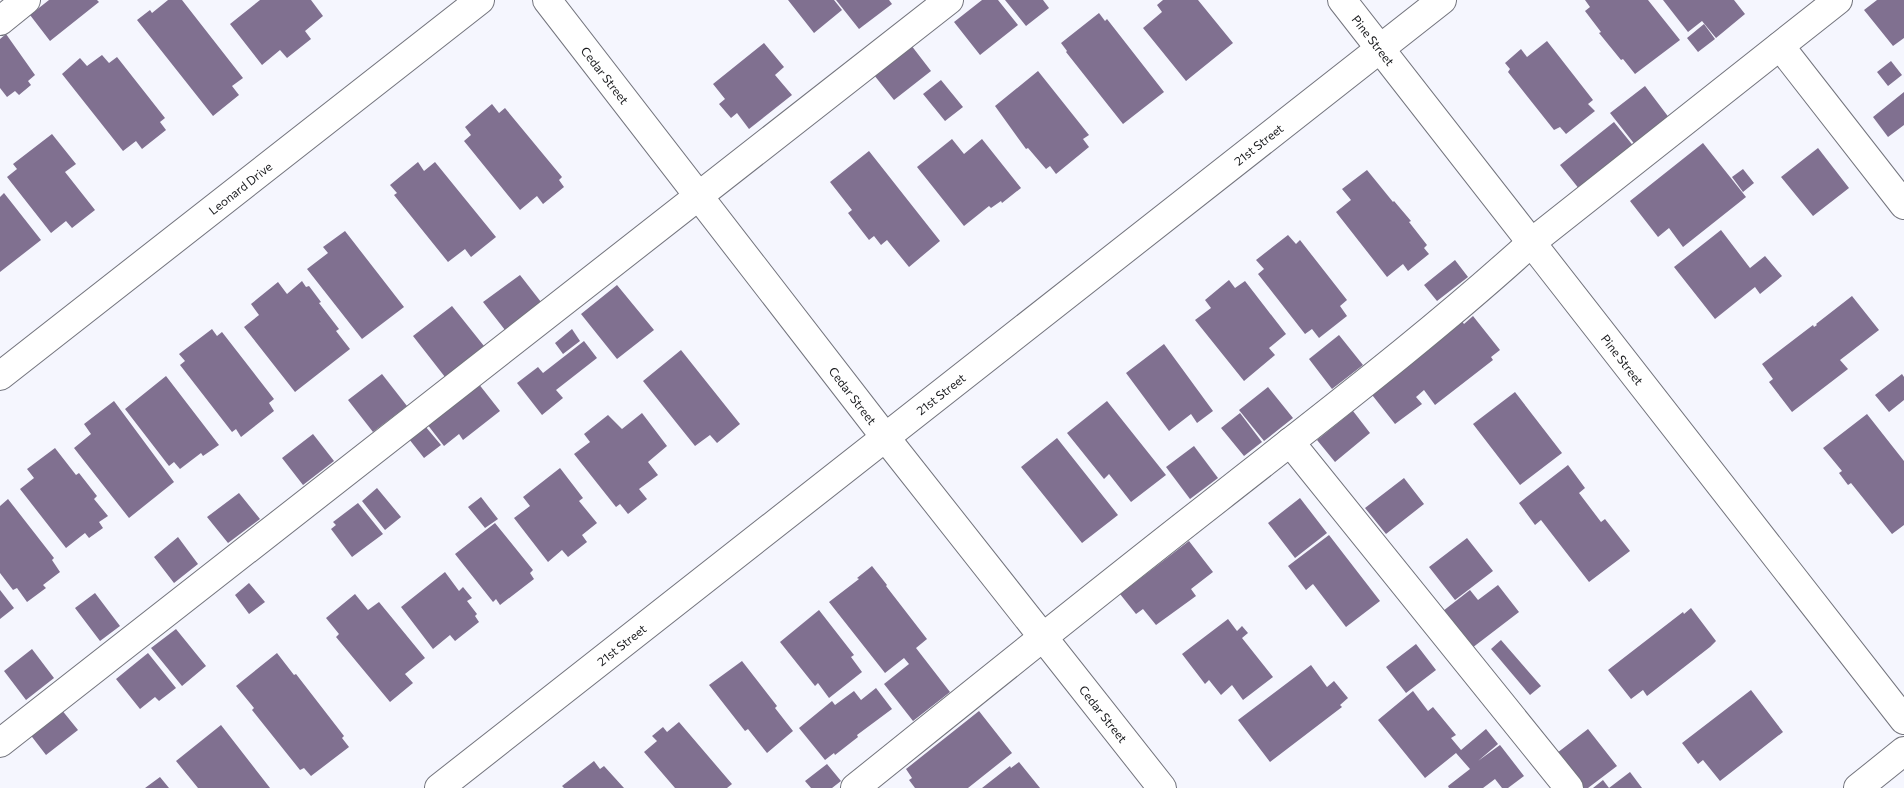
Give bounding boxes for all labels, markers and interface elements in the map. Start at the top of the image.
street label: Pine Street [1349,12,1397,68]
street label: Cedar Street [579,44,632,107]
street label: 21st Street [1231,121,1286,168]
street label: Leonard Drive [206,159,275,217]
street label: Pine Street [1599,331,1647,388]
street label: Cedar Street [826,364,880,427]
street label: 21st Street [913,370,968,417]
street label: 21st Street [594,621,649,668]
street label: Cedar Street [1077,682,1130,745]

